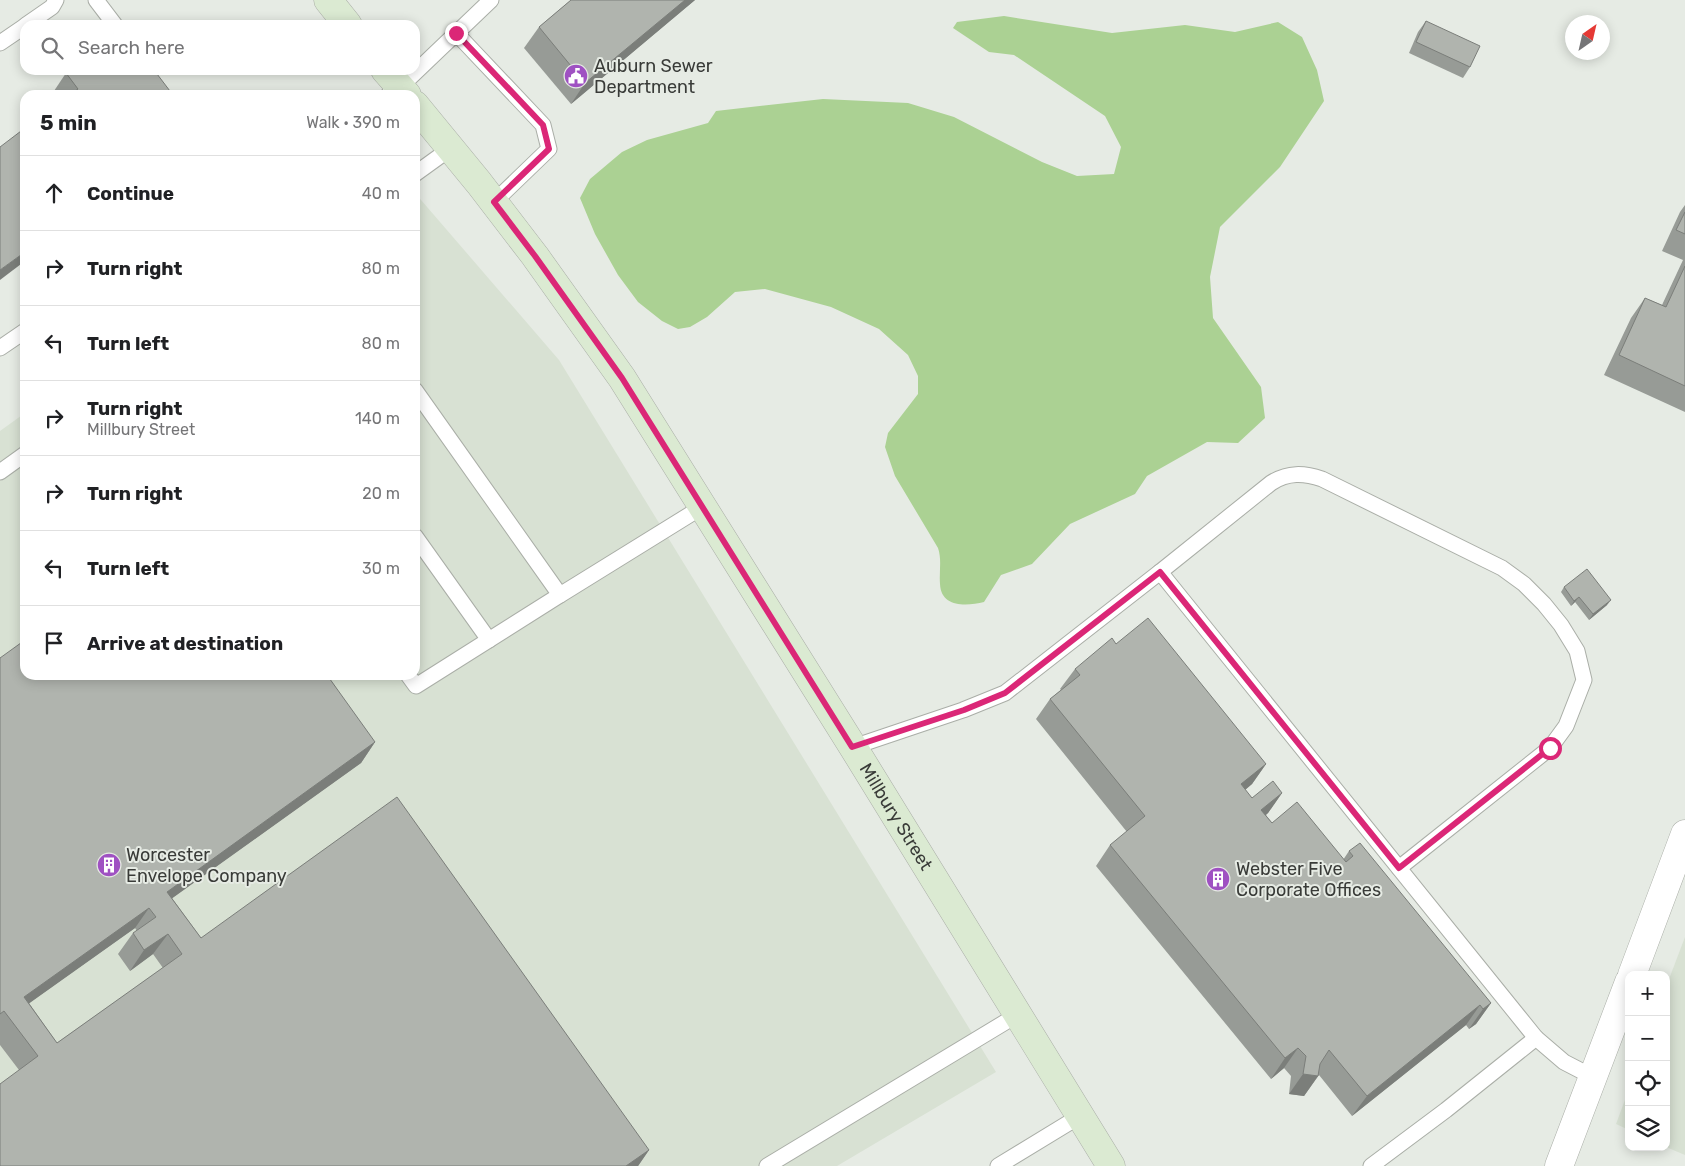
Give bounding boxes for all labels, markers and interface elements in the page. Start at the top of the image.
north arrow [1565,15,1610,60]
search box [20,20,420,75]
route end [445,22,468,45]
icon: search [38,34,66,62]
text: Search here [78,36,185,59]
place label: Auburn Sewer Department [594,55,713,98]
public building icon: Auburn Sewer Department [563,63,589,89]
text: 5 min [40,110,97,135]
text: Walk · 390 m [306,113,400,132]
icon: ahead [40,179,68,207]
text: Continue [87,182,174,205]
text: 40 m [362,184,400,203]
icon: right [40,254,68,282]
text: Turn right [87,257,182,280]
text: 80 m [362,259,400,278]
icon: left [40,329,68,357]
text: Turn left [87,332,169,355]
text: 80 m [362,334,400,353]
text: Turn right [87,397,182,420]
icon: right [40,404,68,432]
text: 140 m [355,409,400,428]
text: Millbury Street [87,420,195,439]
icon: right [40,479,68,507]
text: Turn right [87,482,182,505]
text: 20 m [362,484,400,503]
icon: left [40,554,68,582]
text: Turn left [87,557,169,580]
text: 30 m [362,559,400,578]
icon: arrive [40,629,68,657]
text: Arrive at destination [87,632,283,655]
route start [1539,737,1562,760]
street label: Millbury Street [855,759,937,874]
place label: Worcester Envelope Company [126,844,287,887]
building icon: Worcester Envelope Company [96,852,122,878]
place label: Webster Five Corporate Offices [1236,858,1381,901]
building icon: Webster Five Corporate Offices [1205,866,1231,892]
map controls [1625,971,1670,1151]
button: + [1625,971,1670,1016]
button: − [1625,1016,1670,1061]
button: locate [1625,1061,1670,1106]
button: layers [1625,1106,1670,1151]

